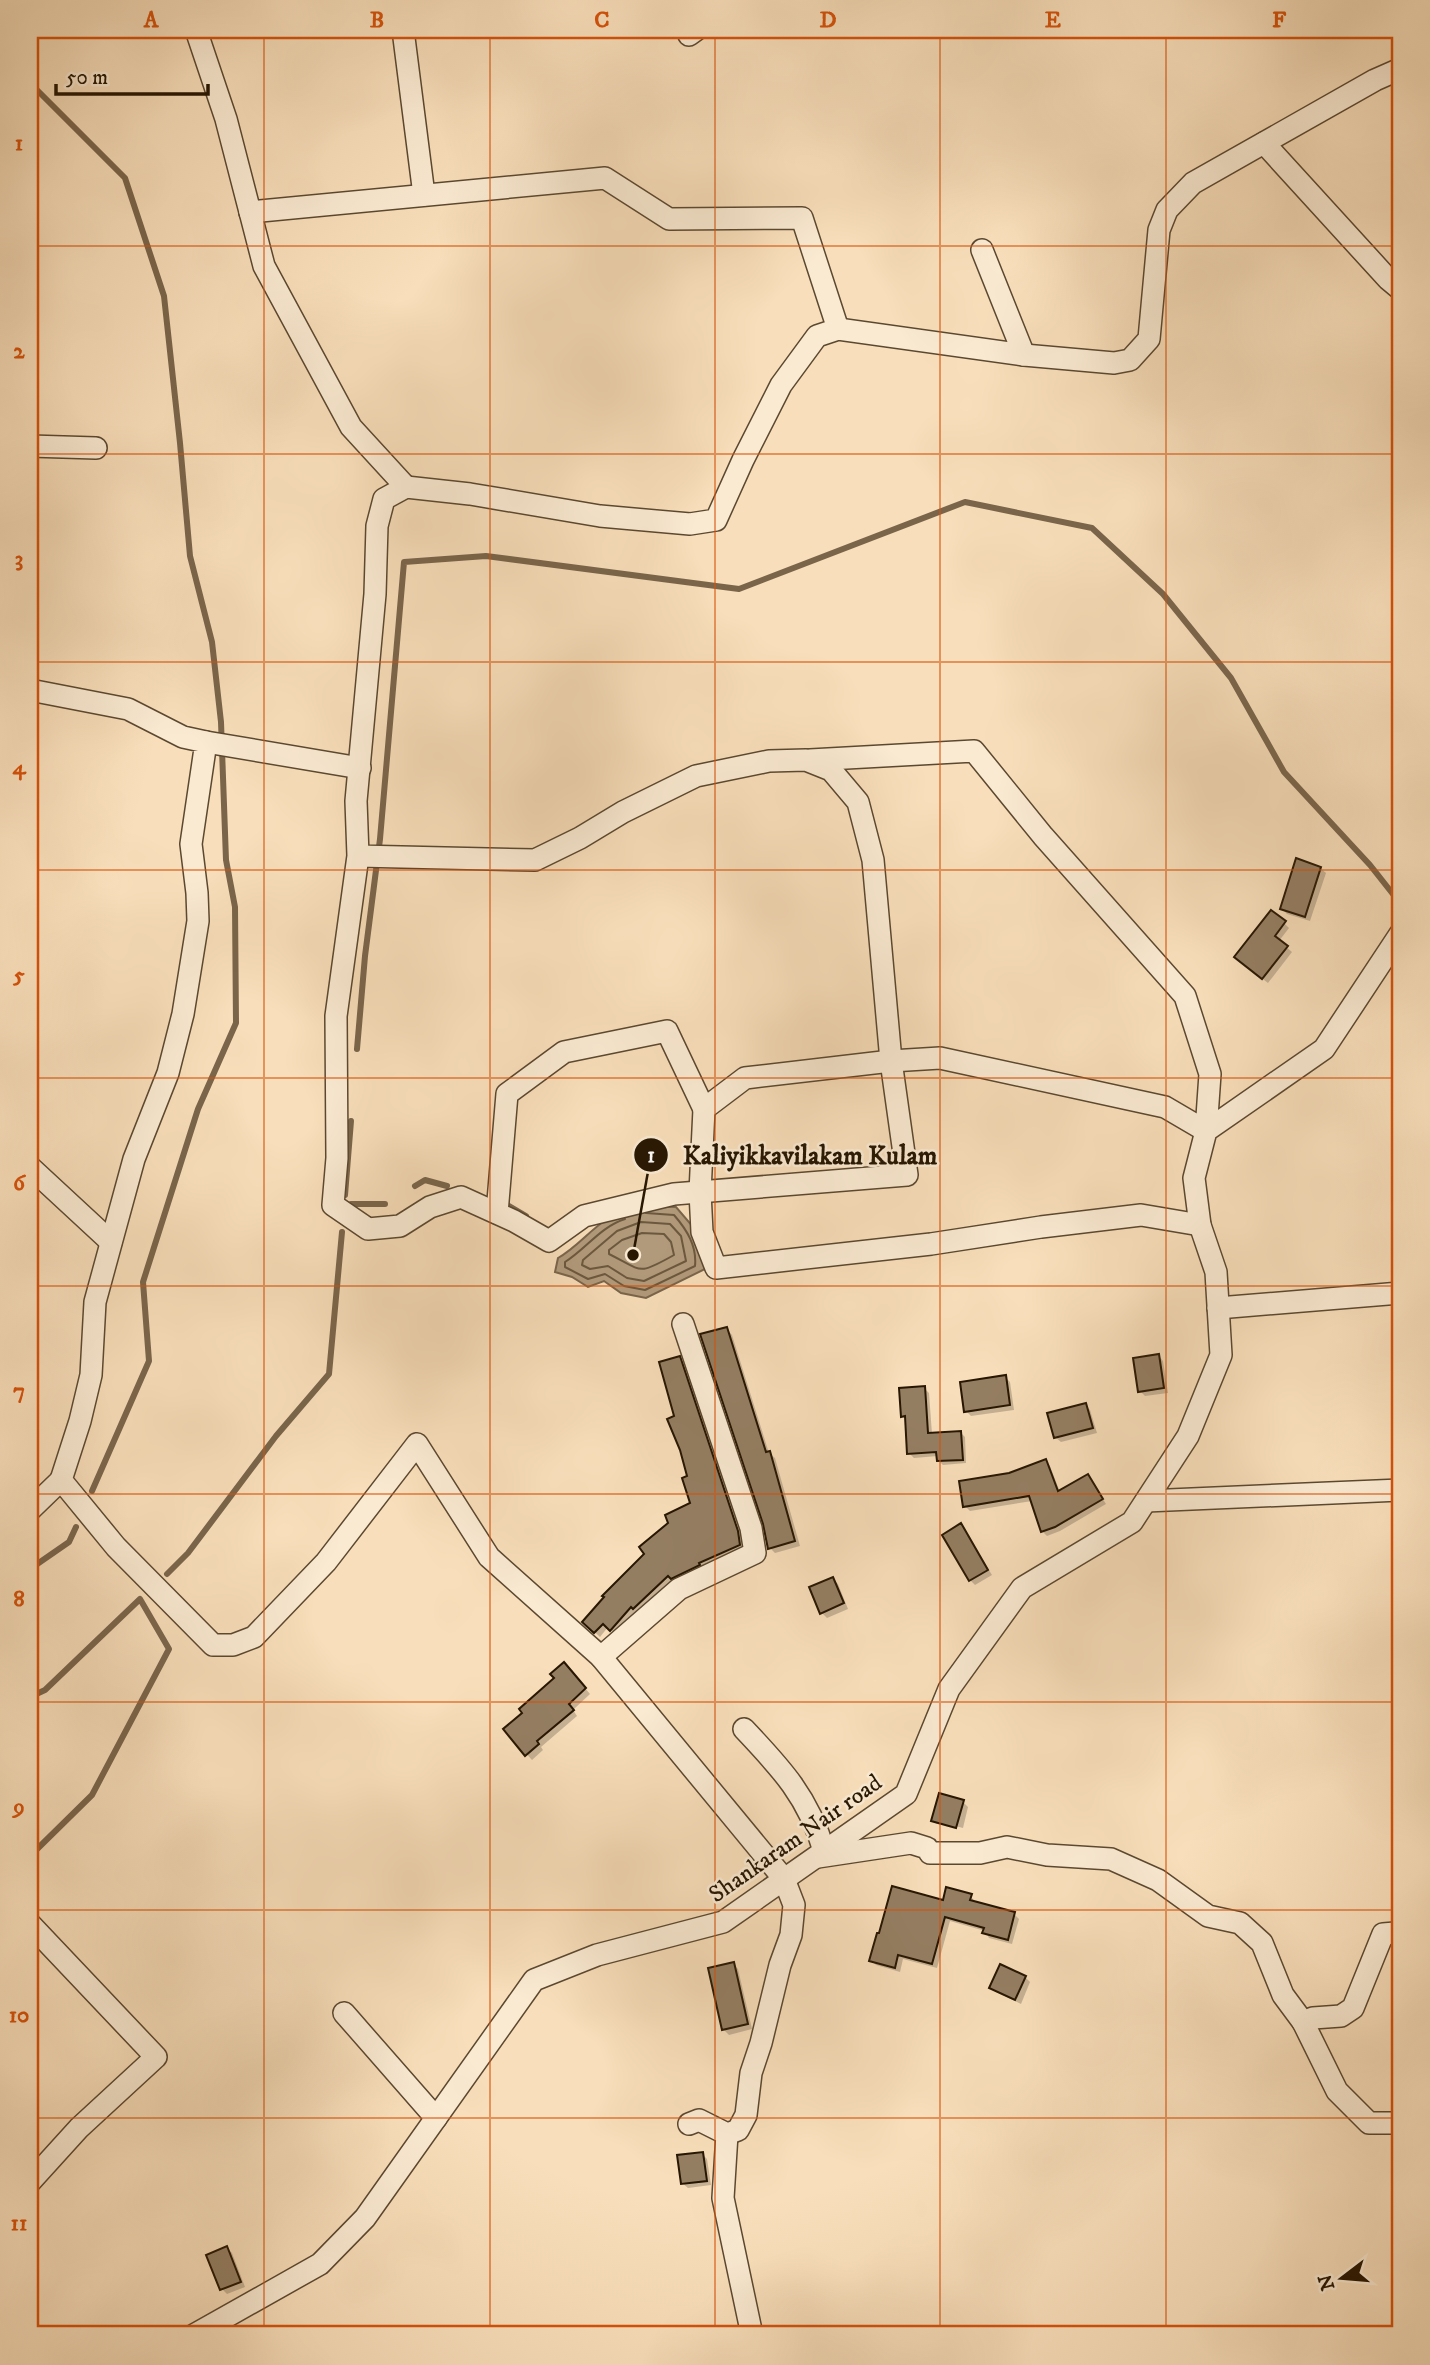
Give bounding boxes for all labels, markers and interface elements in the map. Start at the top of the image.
text: A [143,6,160,35]
text: B [370,6,384,35]
text: C [594,6,610,35]
text: D [819,6,837,35]
text: E [1045,6,1061,35]
text: F [1272,6,1287,35]
scale bar [56,52,208,96]
text: 50 m [66,65,108,91]
text: 1 [15,129,23,158]
text: 2 [13,337,25,366]
text: 3 [15,545,23,574]
text: 4 [12,753,27,782]
text: 5 [12,961,25,990]
callout: Kaliyikkavilakam Kulam [634,1131,951,1178]
text: Kaliyikkavilakam Kulam [683,1140,938,1173]
text: 1 [647,1143,655,1169]
text: 6 [13,1169,27,1198]
text: 7 [13,1377,25,1406]
text: 8 [13,1585,25,1614]
street label: Shankaram Nair road [703,1768,888,1910]
text: 9 [11,1793,25,1822]
text: 10 [9,2001,29,2030]
text: 11 [11,2209,27,2238]
north arrow [1308,2242,1378,2312]
text: N [1314,2271,1340,2293]

